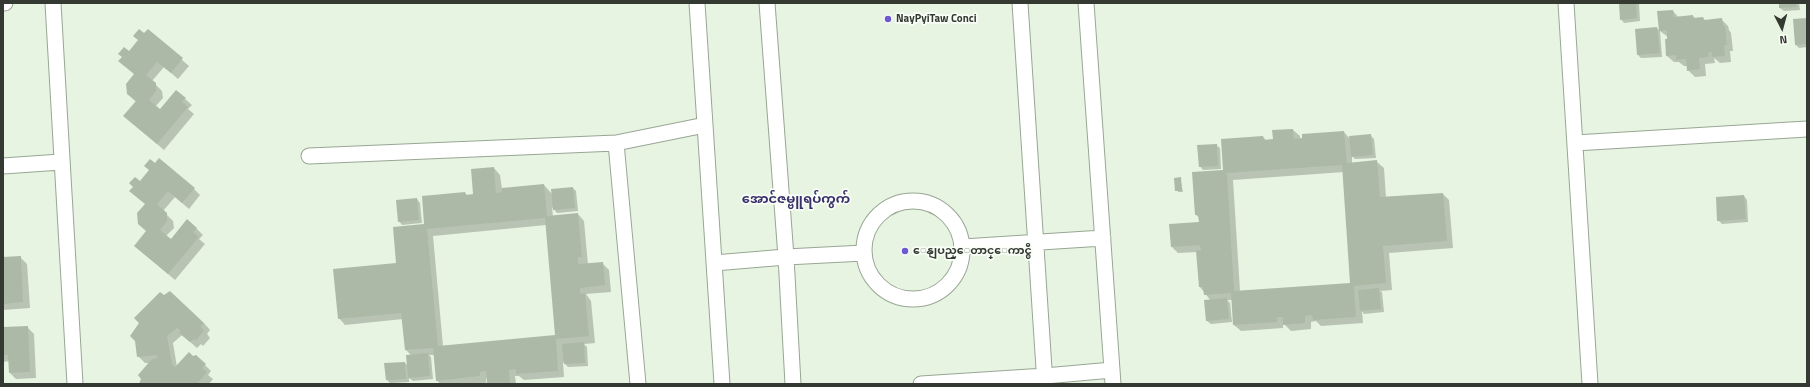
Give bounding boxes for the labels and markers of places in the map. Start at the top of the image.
place label: NayPyiTaw Conci [896,12,977,26]
marker: NayPyiTaw Conci [883,14,893,24]
place label: ေနျပည္ေတာင္ေကာင္စီ [913,244,1032,258]
marker: ေနျပည္ေတာင္ေကာင္စီ [900,246,910,256]

